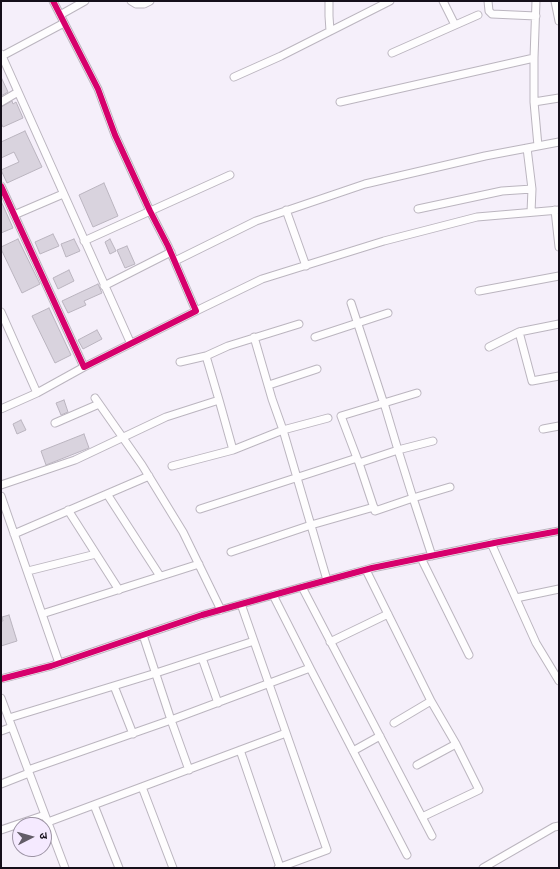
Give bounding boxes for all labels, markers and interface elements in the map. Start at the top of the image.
north arrow [12,817,52,857]
text: उ [37,832,50,840]

